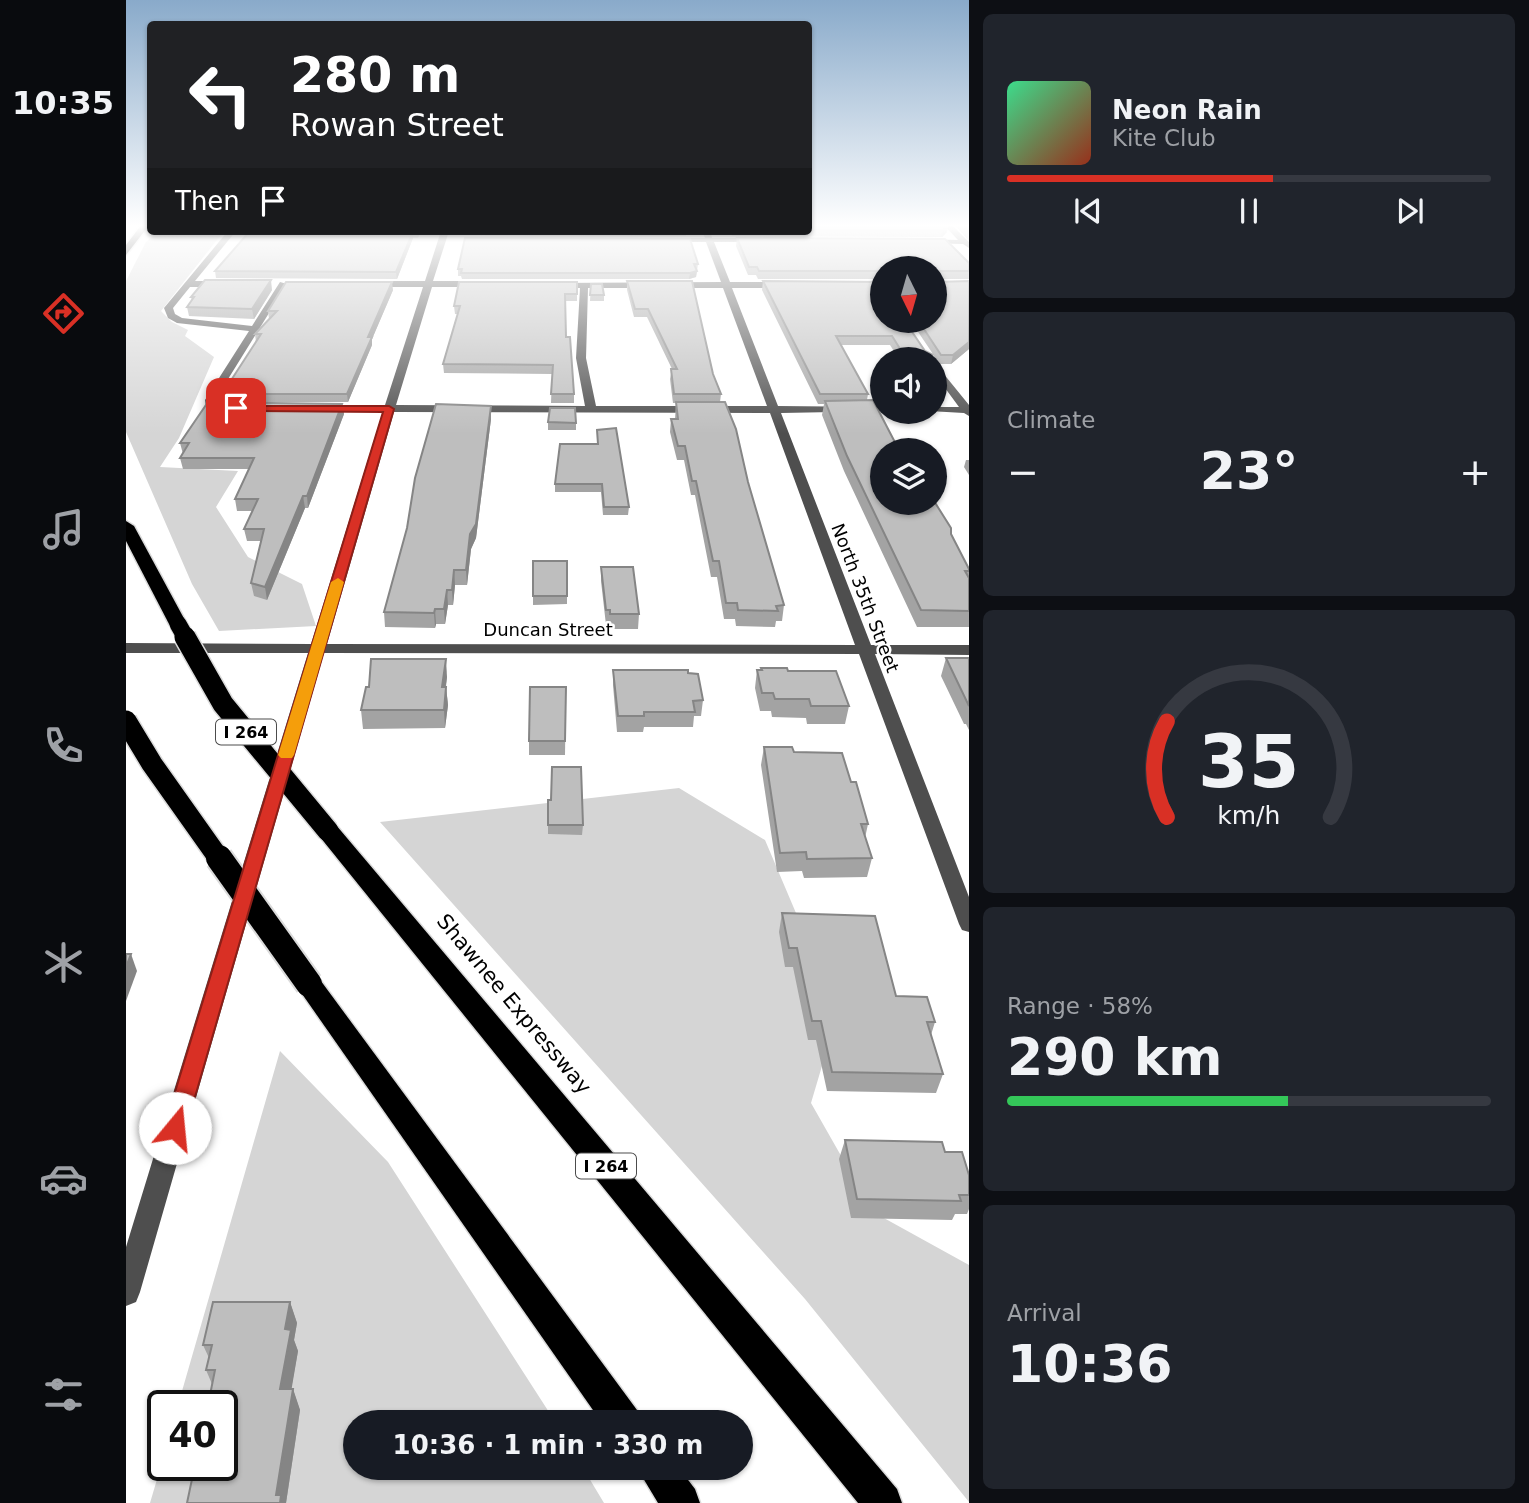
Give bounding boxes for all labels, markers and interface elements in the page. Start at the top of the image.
text: 280 m [290,47,460,104]
icon: left [175,49,266,140]
text: 10:35 [12,84,114,122]
text: Neon Rain [1112,95,1262,125]
text: Rowan Street [290,106,504,144]
text: Kite Club [1112,125,1216,151]
icon: arrive [254,182,292,220]
text: Then [175,186,240,216]
icon: previous [1069,192,1107,230]
icon: pause [1230,192,1268,230]
icon: next [1391,192,1429,230]
north arrow [870,256,947,332]
map controls [870,256,947,515]
icon: directions [39,289,88,338]
button: sound [870,347,947,424]
pin [206,378,266,438]
icon: arrive [217,389,255,427]
text: Climate [1007,407,1096,433]
button: layers [870,438,947,515]
text: 23° [1200,441,1298,501]
text: − [1007,450,1039,494]
text: + [1459,450,1491,494]
icon: music [39,505,88,554]
street label: North 35th Street [827,520,904,675]
street label: Duncan Street [483,619,613,640]
road number: I 264 [216,720,276,744]
text: 35 [1198,720,1300,805]
icon: phone [39,721,88,770]
text: km/h [1217,801,1281,830]
street label: Shawnee Expressway [432,909,596,1099]
icon: climate [39,938,88,987]
text: Range · 58% [1007,993,1153,1019]
text: 290 km [1007,1027,1222,1087]
position arrow [138,1091,212,1165]
icon: car [39,1154,88,1203]
road number: I 264 [576,1154,636,1178]
text: Arrival [1007,1300,1082,1326]
text: 10:36 [1007,1334,1173,1394]
icon: filters [39,1370,88,1419]
speed limit sign: 40 [147,1390,238,1481]
text: 10:36 · 1 min · 330 m [393,1430,703,1460]

